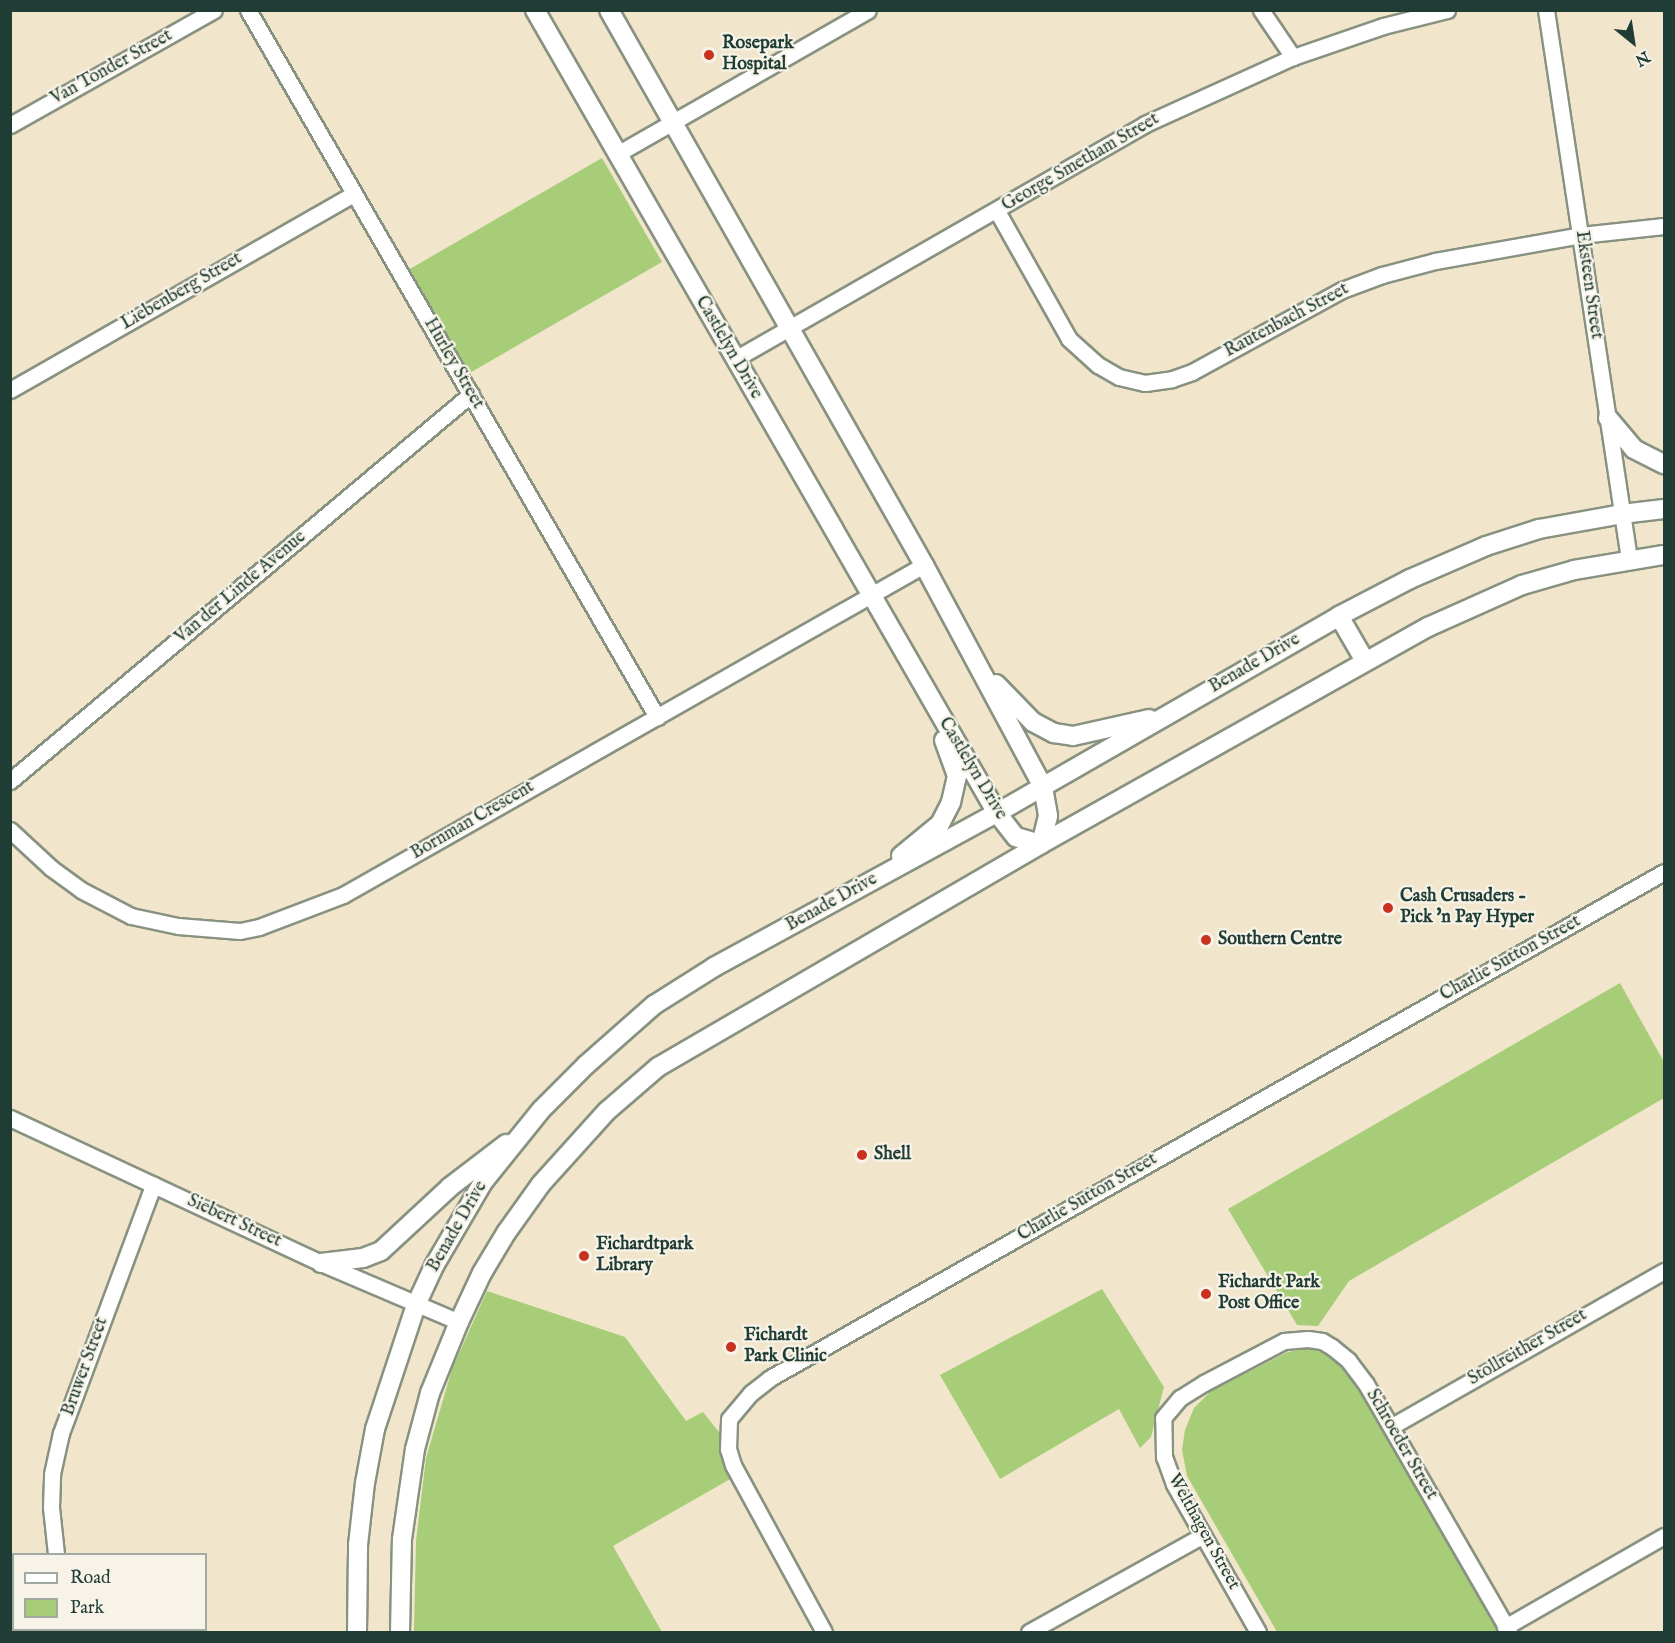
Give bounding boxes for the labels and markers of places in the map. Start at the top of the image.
place label: Rosepark Hospital [722,34,794,76]
marker: Rosepark Hospital [700,46,718,64]
place label: Cash Crusaders - Pick 'n Pay Hyper [1400,887,1534,930]
marker: Cash Crusaders - Pick 'n Pay Hyper [1381,901,1395,915]
place label: Southern Centre [1218,929,1342,951]
marker: Southern Centre [1199,933,1213,947]
place label: Shell [874,1144,911,1166]
marker: Shell [855,1148,869,1162]
place label: Fichardtpark Library [596,1235,693,1278]
marker: Fichardtpark Library [577,1249,591,1263]
place label: Fichardt Park Post Office [1218,1273,1320,1316]
marker: Fichardt Park Post Office [1199,1287,1213,1301]
place label: Fichardt Park Clinic [744,1326,827,1368]
marker: Fichardt Park Clinic [722,1338,740,1356]

